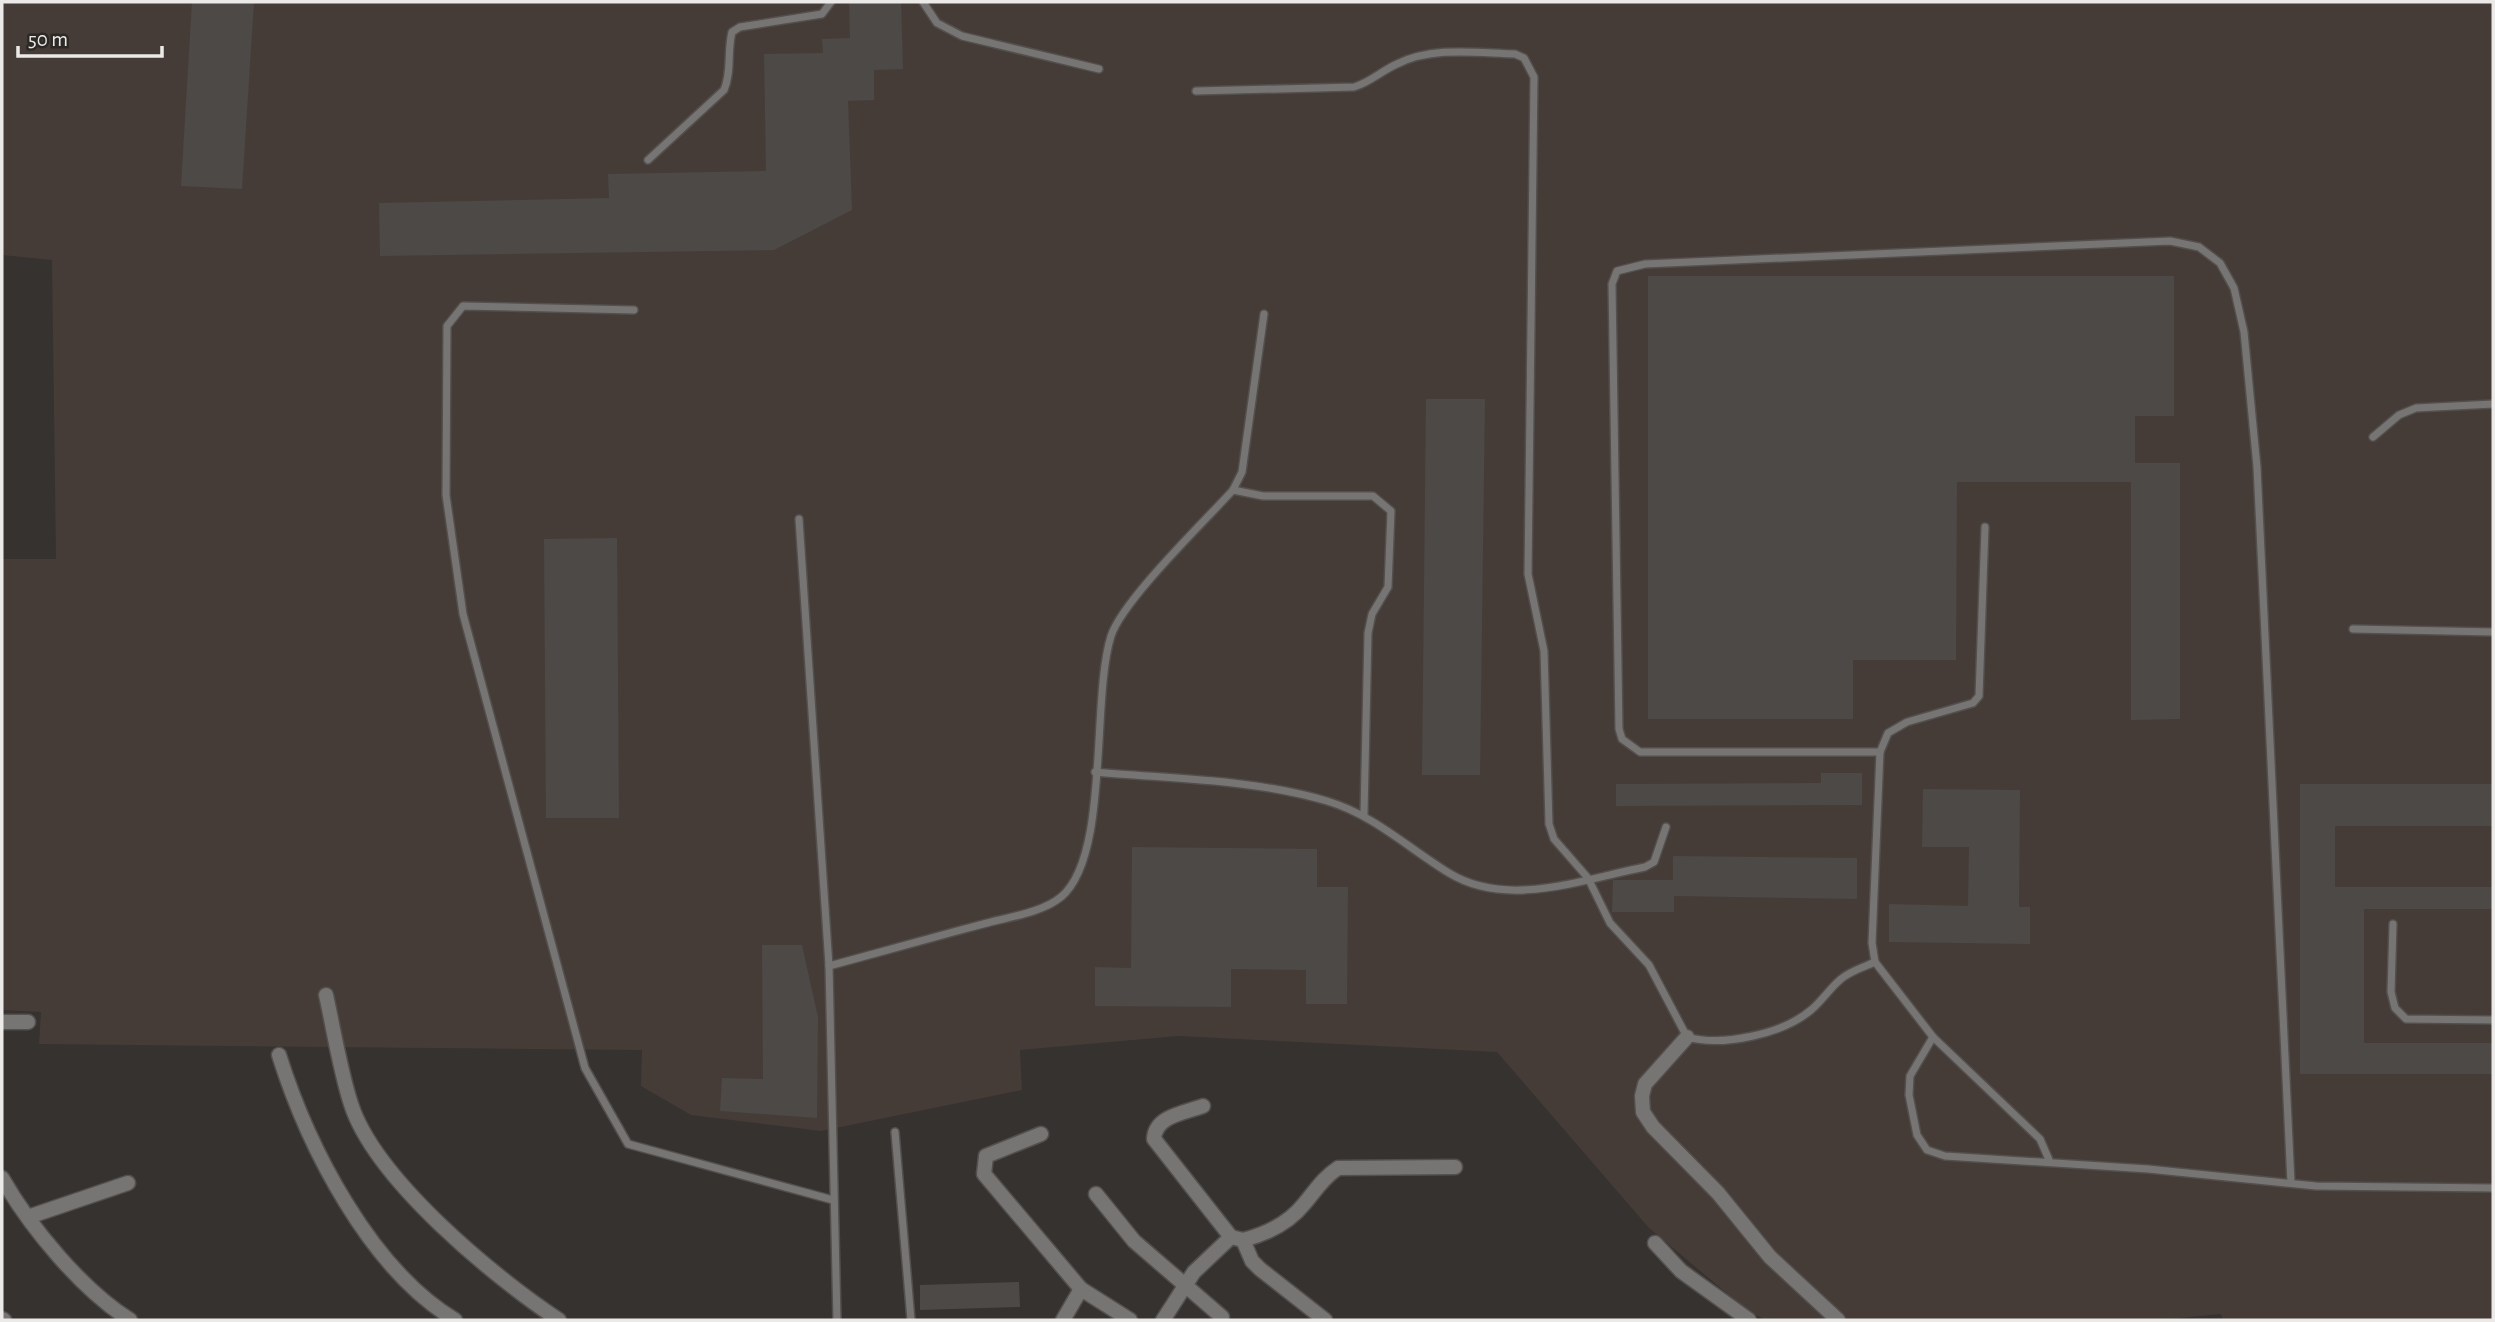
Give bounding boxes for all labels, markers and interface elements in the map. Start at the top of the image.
scale bar [18,14,161,58]
text: 50 m [28,29,68,50]

